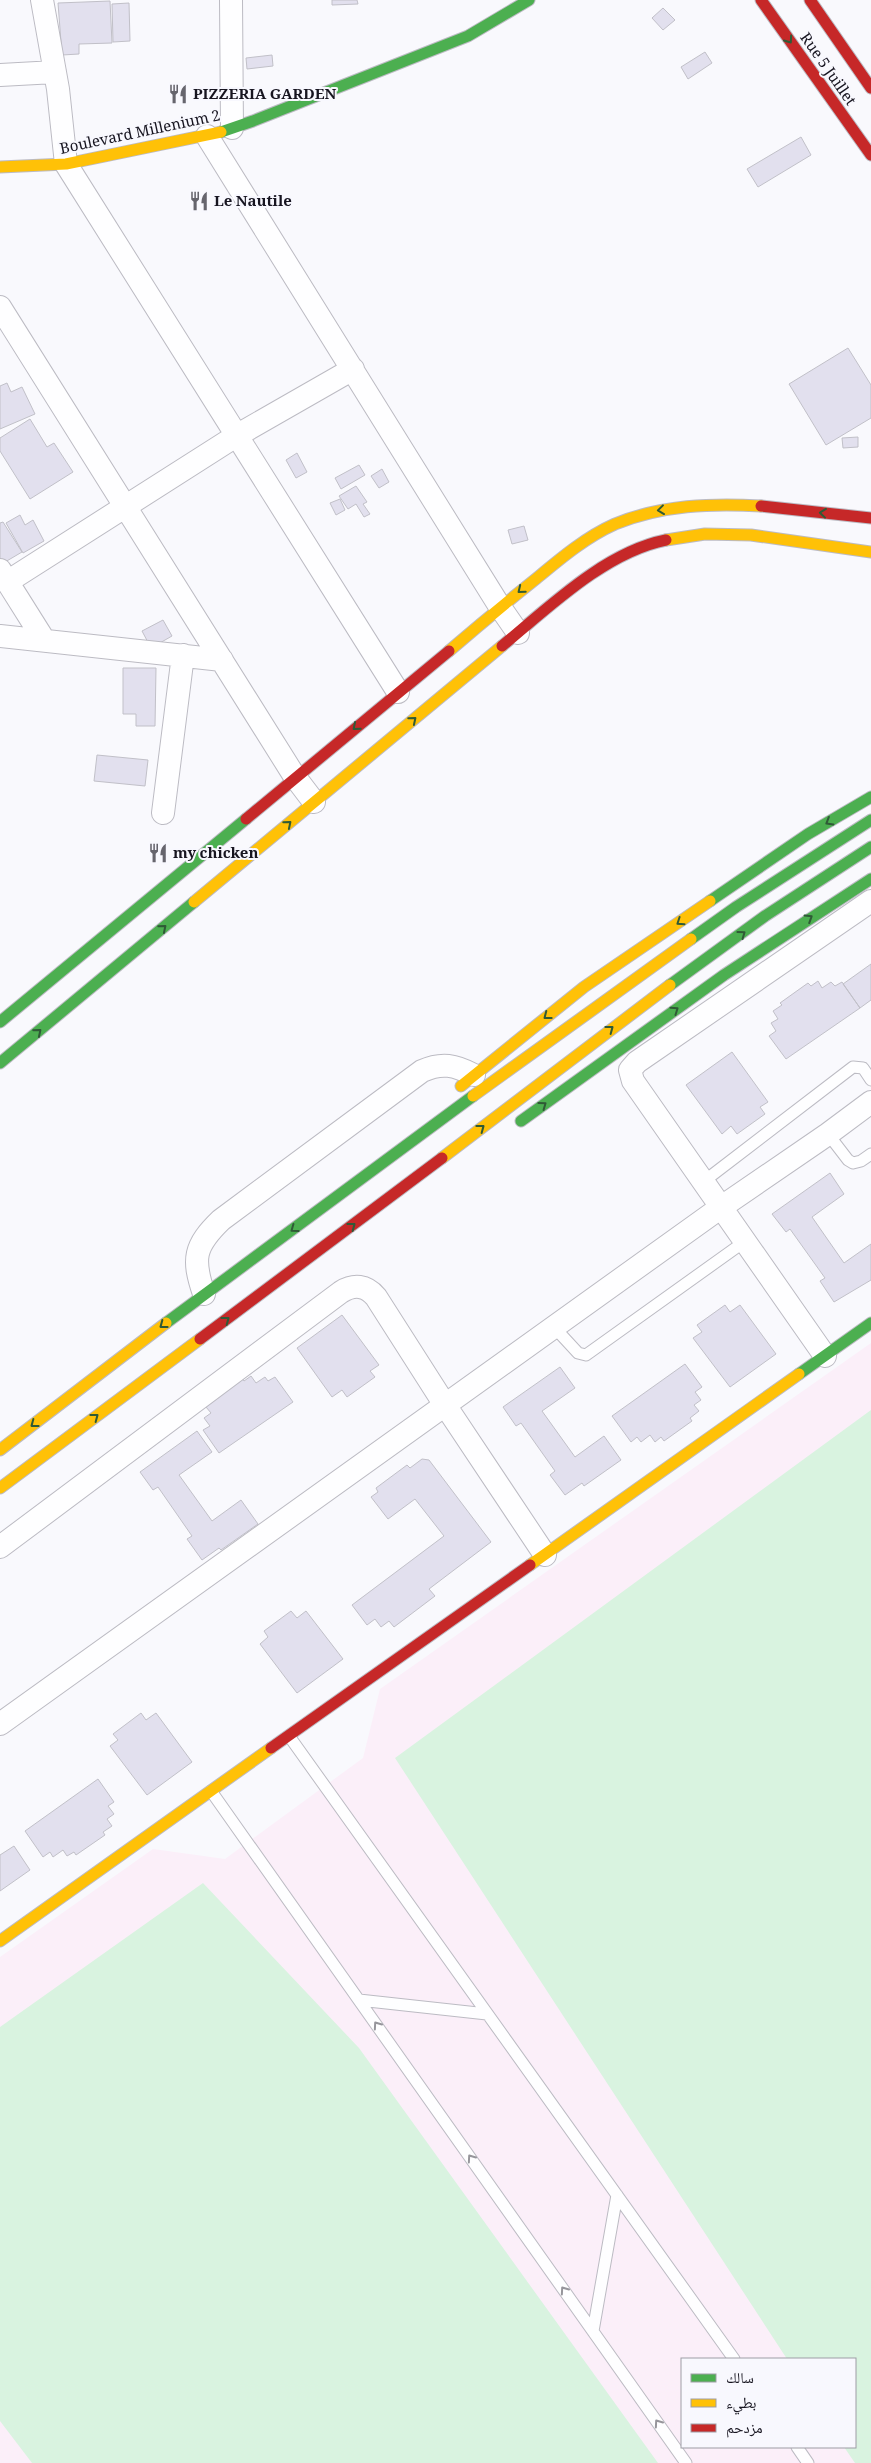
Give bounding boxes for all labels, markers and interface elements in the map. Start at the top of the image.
street label: Rue 5 Juillet [791,28,861,112]
one-way arrow [783,34,792,44]
restaurant icon: PIZZERIA GARDEN [167,83,189,105]
place label: PIZZERIA GARDEN [193,83,337,109]
street label: Boulevard Millenium 2 [58,104,223,164]
restaurant icon: Le Nautile [188,190,210,212]
place label: Le Nautile [214,190,292,216]
one-way arrow [656,504,664,515]
one-way arrow [818,508,826,519]
one-way arrow [518,584,527,593]
one-way arrow [407,717,416,726]
one-way arrow [353,721,362,730]
one-way arrow [826,815,835,825]
one-way arrow [282,821,291,830]
restaurant icon: my chicken [147,842,169,864]
place label: my chicken [173,842,258,868]
one-way arrow [804,914,813,924]
one-way arrow [676,916,685,925]
one-way arrow [157,924,166,933]
one-way arrow [736,931,746,940]
one-way arrow [669,1007,679,1016]
one-way arrow [544,1010,553,1018]
one-way arrow [604,1027,613,1035]
one-way arrow [32,1028,41,1037]
one-way arrow [537,1102,546,1110]
one-way arrow [475,1125,484,1133]
one-way arrow [290,1223,300,1232]
one-way arrow [346,1223,356,1232]
one-way arrow [220,1318,229,1326]
one-way arrow [159,1319,169,1328]
one-way arrow [89,1415,98,1423]
one-way arrow [31,1418,40,1426]
one-way arrow [374,2021,383,2031]
one-way arrow [468,2155,476,2164]
one-way arrow [562,2287,570,2296]
legend [681,2358,856,2448]
text: سالك [726,2367,754,2393]
text: بطيء [726,2392,756,2418]
text: مزدحم [726,2417,763,2443]
one-way arrow [655,2419,664,2429]

